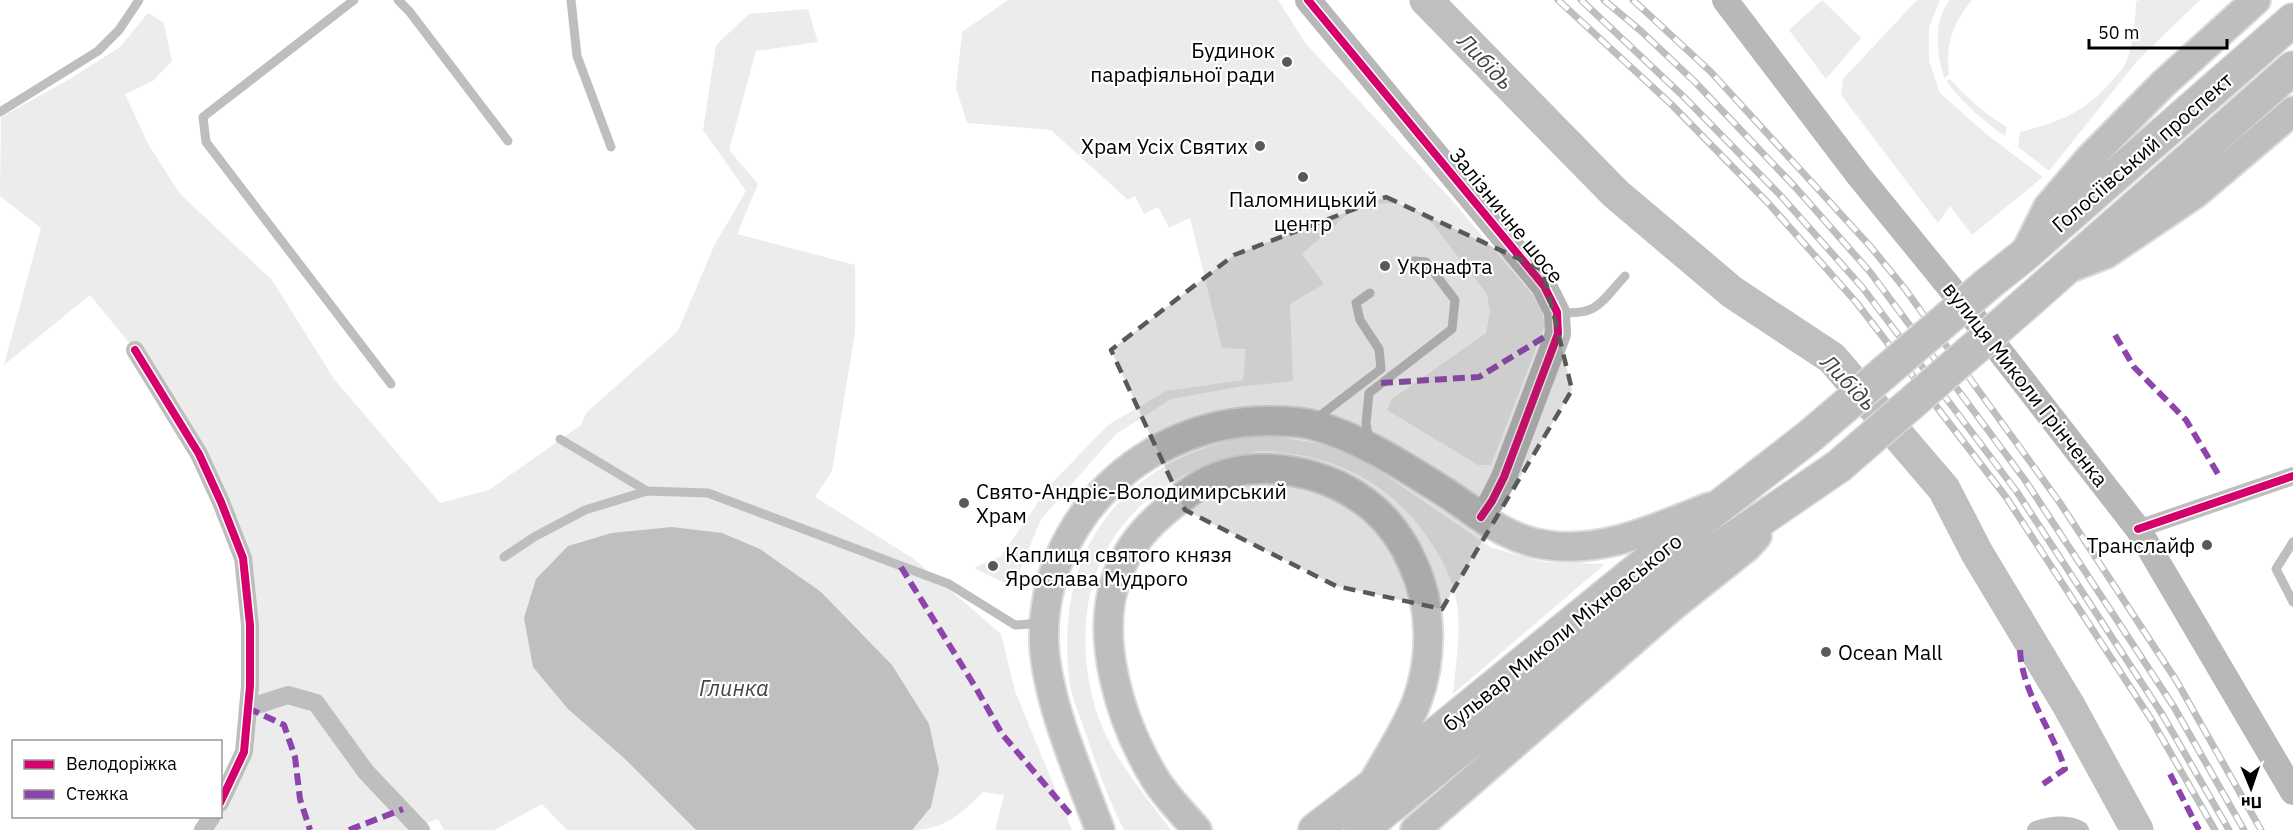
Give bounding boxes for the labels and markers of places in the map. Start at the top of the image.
place label: Будинок парафіяльної ради [1090,36,1275,88]
marker: Будинок парафіяльної ради [1280,55,1294,69]
place label: Храм Усіх Святих [1081,132,1248,160]
marker: Храм Усіх Святих [1253,139,1267,153]
marker: Паломницький центр [1296,170,1310,184]
place label: Паломницький центр [1229,185,1377,237]
place label: Укрнафта [1397,252,1492,280]
marker: Укрнафта [1378,259,1392,273]
place label: Свято-Андріє-Володимирський Храм [976,477,1287,529]
marker: Свято-Андріє-Володимирський Храм [957,496,971,510]
place label: Транслайф [2086,531,2195,559]
marker: Транслайф [2200,538,2214,552]
place label: Каплиця святого князя Ярослава Мудрого [1005,540,1232,592]
marker: Каплиця святого князя Ярослава Мудрого [986,559,1000,573]
place label: Ocean Mall [1838,638,1943,666]
marker: Ocean Mall [1819,645,1833,659]

